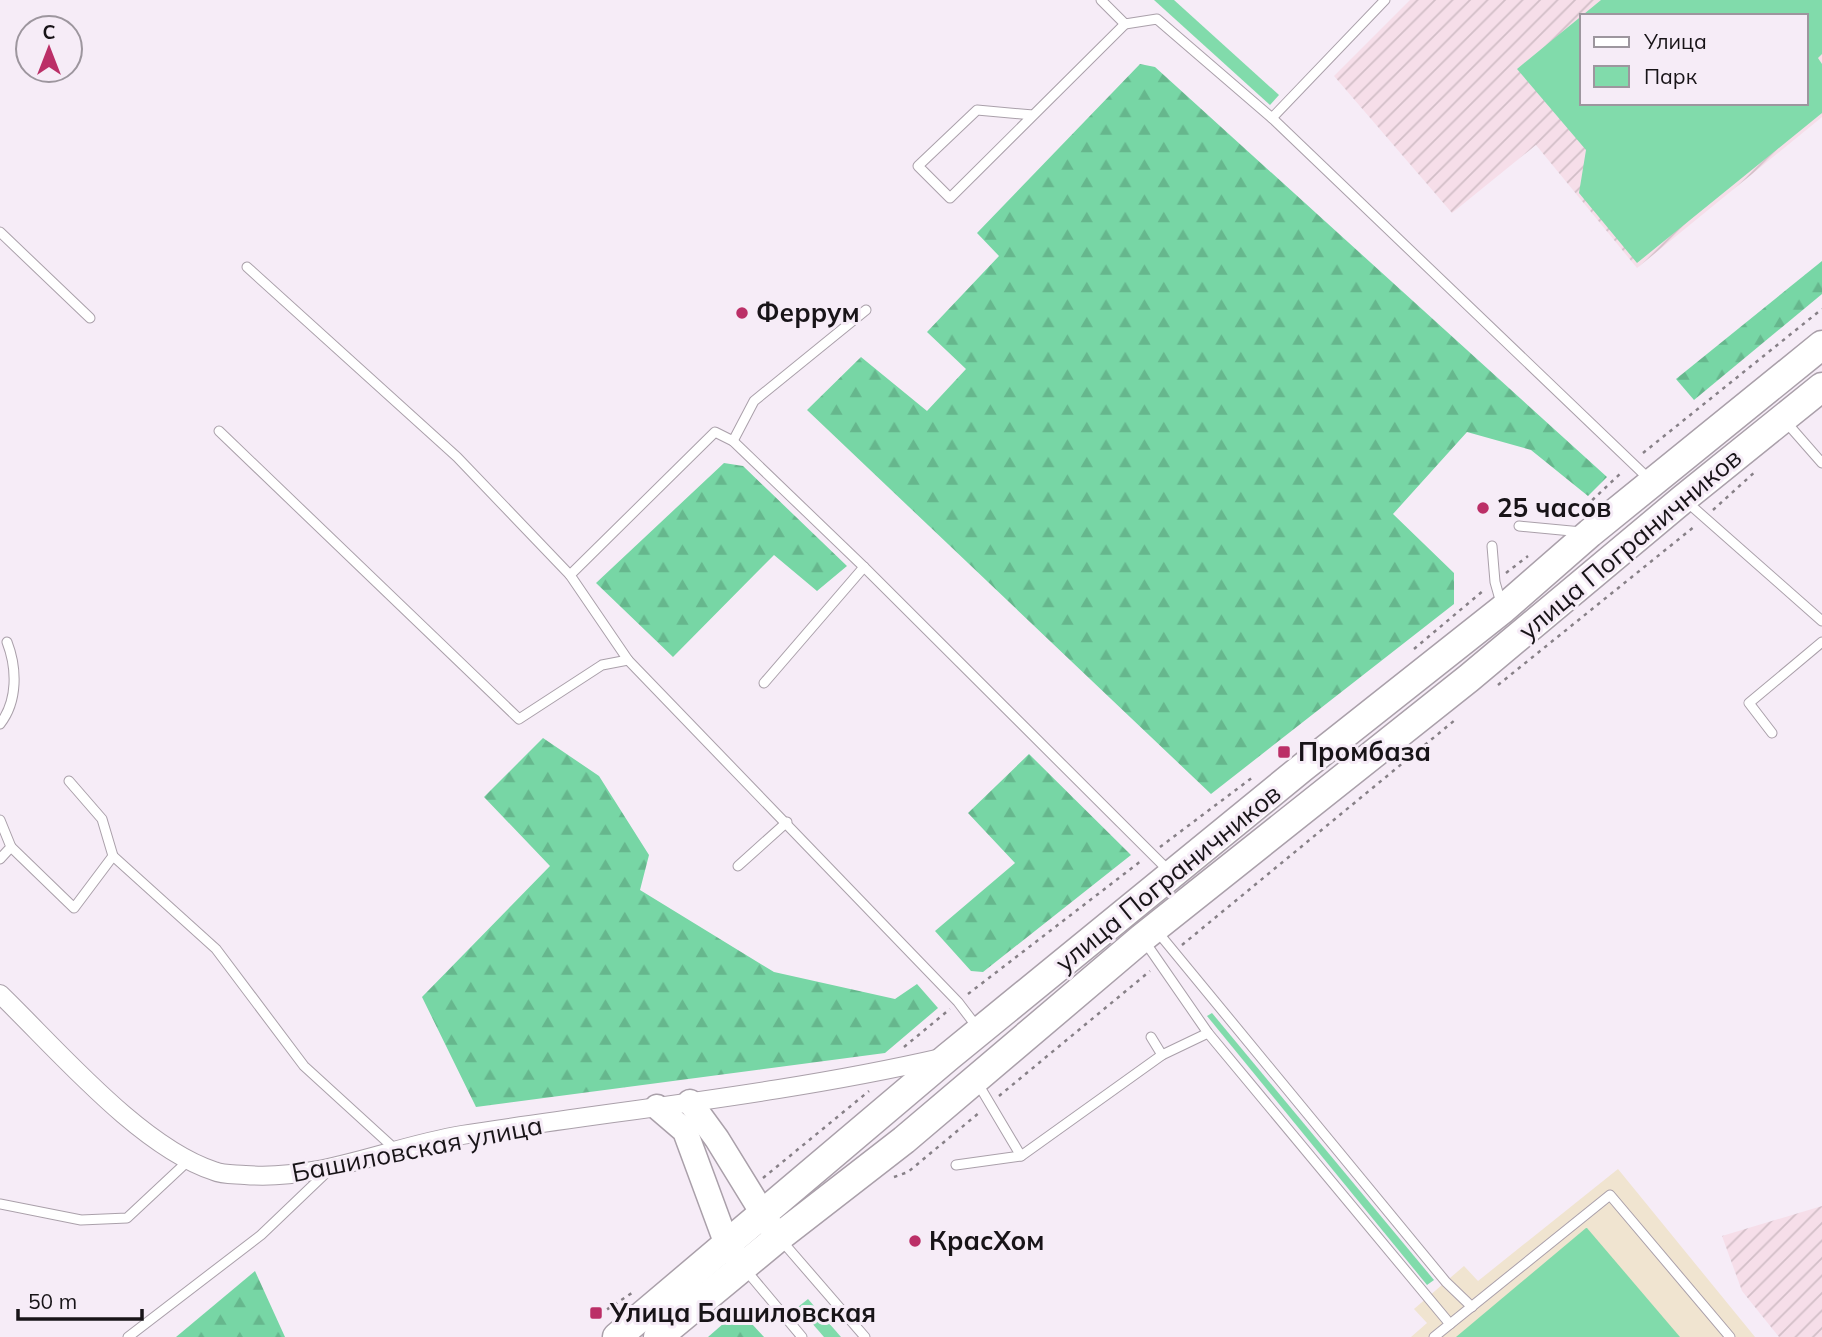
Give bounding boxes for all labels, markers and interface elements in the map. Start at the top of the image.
north arrow [14,14,84,84]
legend [1580,14,1808,105]
text: С [42,20,56,44]
text: Улица [1643,28,1707,54]
text: Парк [1644,63,1698,89]
place label: Феррум [756,296,860,329]
marker: Феррум [734,305,750,321]
street label: улица Пограничников [1511,441,1748,647]
place label: 25 часов [1497,491,1611,524]
marker: 25 часов [1475,500,1491,516]
place label: Промбаза [1298,735,1431,768]
marker: Промбаза [1276,744,1292,760]
street label: улица Пограничников [1048,776,1287,979]
street label: Башиловская улица [289,1108,545,1189]
place label: КрасХом [929,1224,1045,1257]
marker: КрасХом [907,1233,923,1249]
scale bar [18,1278,142,1322]
text: 50 m [28,1288,77,1314]
place label: Улица Башиловская [609,1296,876,1329]
marker: Улица Башиловская [588,1305,604,1321]

